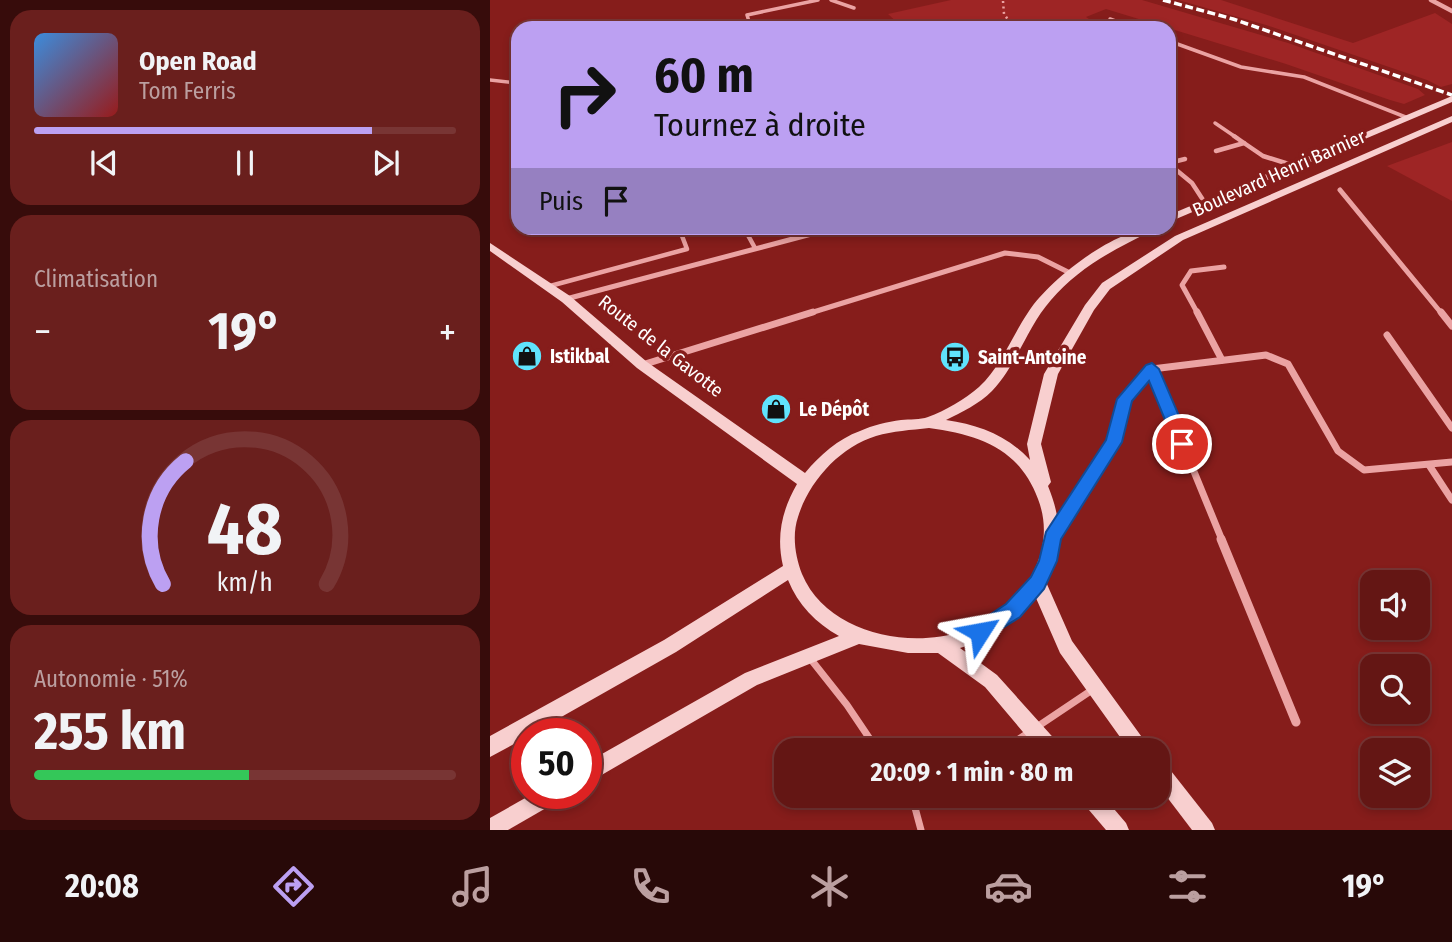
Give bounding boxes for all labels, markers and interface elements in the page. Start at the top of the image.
text: Open Road [139,46,257,77]
text: 60 m [654,46,754,105]
icon: right [539,49,630,140]
text: Tom Ferris [139,77,236,105]
text: Tournez à droite [654,106,866,144]
street label: Boulevard Henri Barnier [1189,124,1369,221]
icon: previous [85,144,123,182]
icon: pause [226,144,264,182]
icon: next [367,144,405,182]
icon: arrive [597,182,635,220]
text: Puis [539,186,583,217]
text: Climatisation [34,265,158,293]
street label: Route de la Gavotte [594,290,728,402]
text: 19° [208,300,282,363]
text: − [34,309,51,355]
text: + [439,309,456,355]
shop icon: Istikbal [510,339,544,373]
bus stop icon: Saint-Antoine [938,340,972,374]
place label: Istikbal [550,345,610,368]
place label: Saint-Antoine [978,346,1087,369]
shop icon: Le Dépôt [759,392,793,426]
place label: Le Dépôt [799,398,869,421]
pin [1152,414,1212,474]
icon: arrive [1163,425,1201,463]
text: 48 [207,486,283,573]
text: km/h [217,567,273,597]
map controls [1360,570,1430,808]
button: sound [1360,570,1430,640]
position arrow [943,595,1017,669]
button: search [1360,654,1430,724]
text: Autonomie · 51% [34,665,188,693]
text: 255 km [34,700,186,763]
speed limit sign: 50 [511,718,602,809]
button: layers [1360,738,1430,808]
text: 20:09 · 1 min · 80 m [871,757,1073,788]
icon: directions [269,862,318,911]
icon: music [448,862,497,911]
icon: phone [626,862,675,911]
icon: climate [805,862,854,911]
icon: car [984,862,1033,911]
icon: filters [1163,862,1212,911]
text: 20:08 [65,867,139,905]
text: 19° [1342,867,1387,905]

